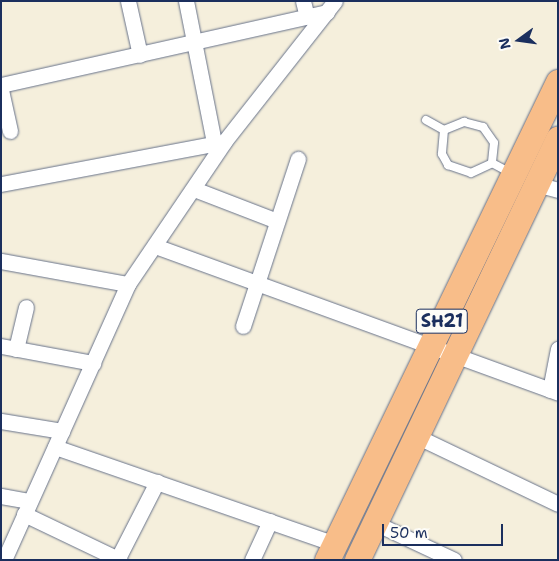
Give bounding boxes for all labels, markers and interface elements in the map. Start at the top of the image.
north arrow [494,15,544,65]
text: N [494,36,515,51]
road number: SH21 [416,306,468,336]
scale bar [384,514,505,546]
text: 50 m [390,523,428,543]

